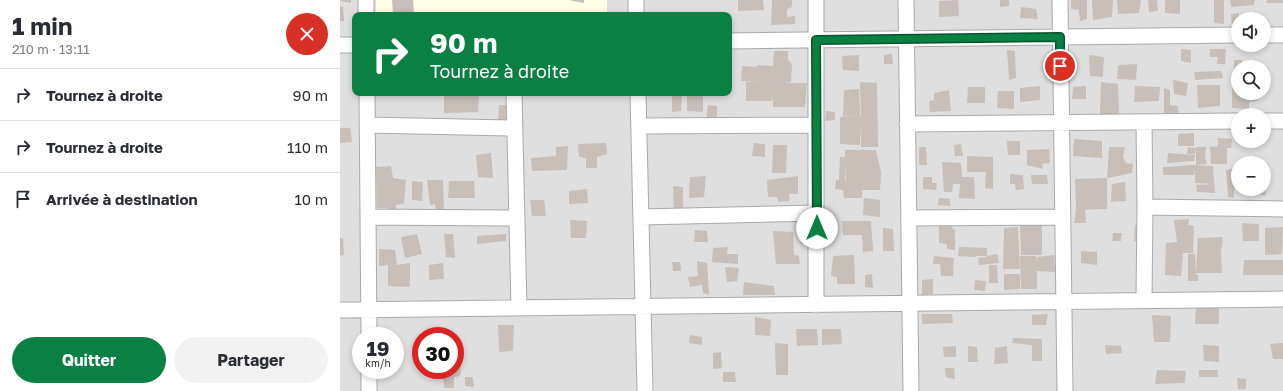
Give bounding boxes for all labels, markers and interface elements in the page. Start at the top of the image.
text: 1 min [12,11,72,40]
map controls [1231,12,1271,196]
button: sound [1231,12,1271,52]
button: close [286,13,328,55]
text: 90 m [430,26,497,59]
icon: right [364,28,416,80]
text: 210 m · 13:11 [12,41,89,57]
pin [1043,49,1077,83]
icon: arrive [1049,55,1071,77]
text: Tournez à droite [430,60,569,82]
button: search [1231,60,1271,100]
icon: right [12,84,34,106]
text: Tournez à droite [46,86,163,104]
text: 90 m [293,86,328,104]
button: + [1231,108,1271,148]
icon: right [12,136,34,158]
text: Tournez à droite [46,138,163,156]
text: 110 m [287,138,328,156]
button: − [1231,156,1271,196]
icon: arrive [12,188,34,210]
text: Arrivée à destination [46,190,198,208]
text: 10 m [294,190,328,208]
position arrow [796,207,838,249]
speed limit sign: 30 [412,327,464,379]
text: 19 [366,336,389,360]
button: Quitter [12,337,166,383]
button: Partager [174,337,328,383]
text: km/h [365,357,391,369]

